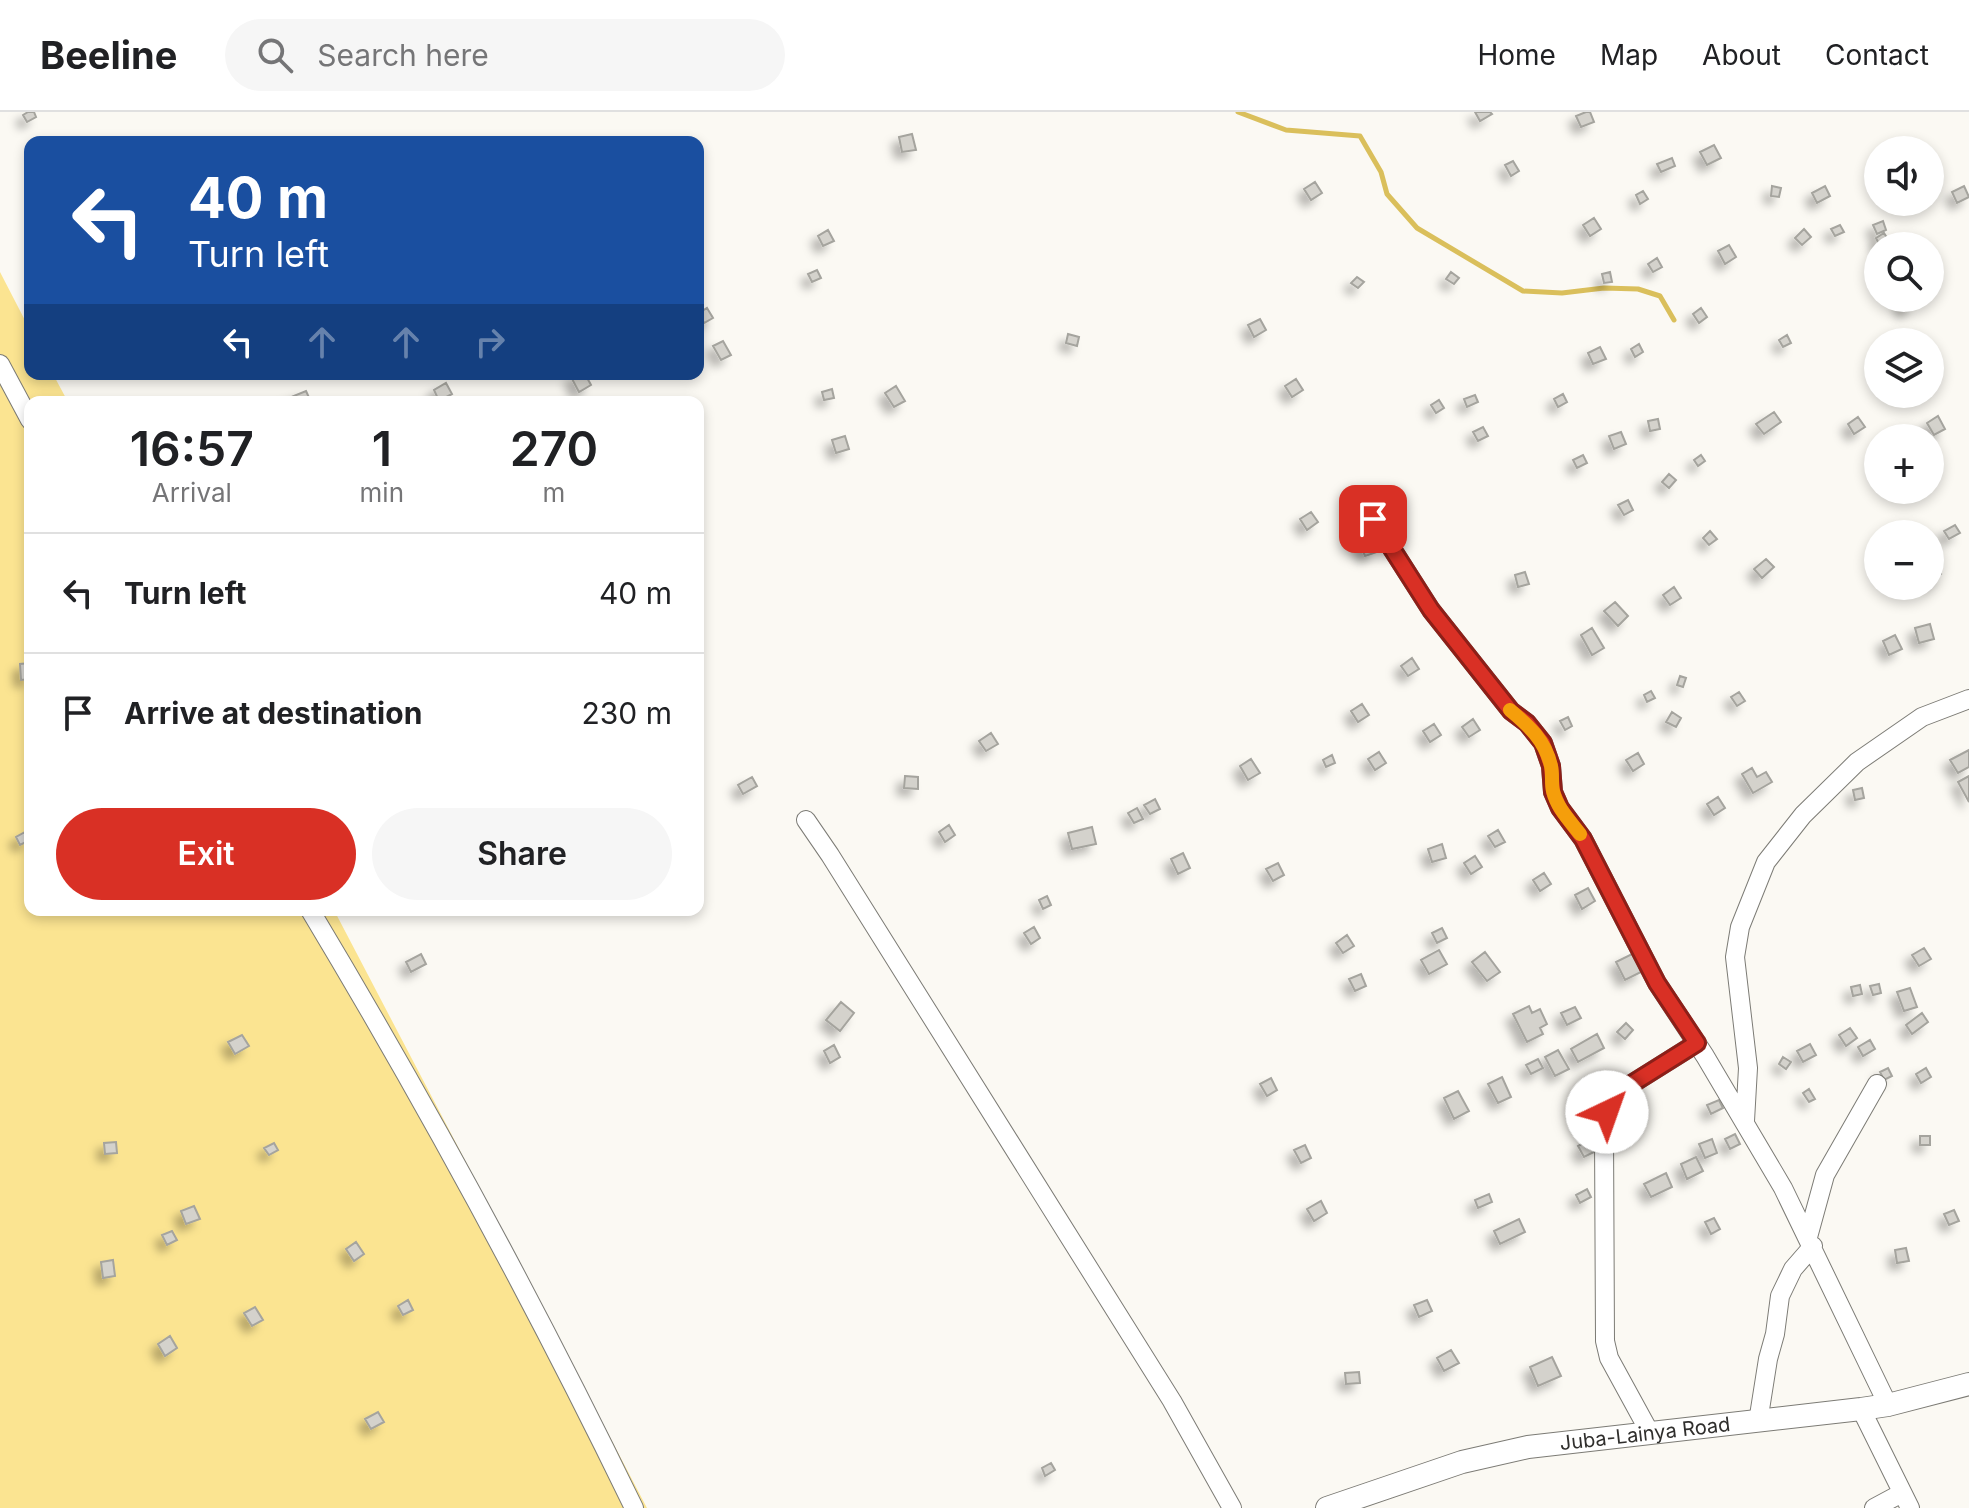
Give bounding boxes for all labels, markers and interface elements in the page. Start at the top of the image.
search box [225,19,785,91]
text: Beeline [40,32,177,78]
icon: search [253,33,297,77]
text: Search here [317,37,489,73]
text: Home [1477,38,1556,72]
text: Map [1600,38,1658,72]
text: About [1702,38,1781,72]
text: Contact [1825,38,1929,72]
map controls [1864,136,1944,600]
button: sound [1864,136,1944,216]
text: 40 m [188,164,328,232]
icon: left [56,168,160,272]
text: Turn left [188,232,329,276]
button: search [1864,232,1944,312]
icon: left [216,320,260,364]
icon: ahead [300,320,344,364]
icon: ahead [384,320,428,364]
icon: right [468,320,512,364]
button: layers [1864,328,1944,408]
text: 16:57 [130,419,254,478]
text: 1 [372,419,392,478]
text: 270 [510,419,598,478]
button: + [1864,424,1944,504]
text: Arrival [152,477,232,508]
text: min [360,477,404,508]
text: m [543,477,565,508]
pin [1339,485,1407,553]
icon: arrive [1351,497,1395,541]
button: − [1864,520,1944,600]
icon: left [56,571,100,615]
text: Turn left [124,575,246,611]
text: 40 m [599,575,672,611]
icon: arrive [56,691,100,735]
text: Arrive at destination [124,695,422,731]
text: 230 m [582,695,672,731]
button: Exit [56,808,356,900]
button: Share [372,808,672,900]
position arrow [1565,1070,1649,1154]
street label: Juba-Lainya Road [1558,1412,1731,1455]

